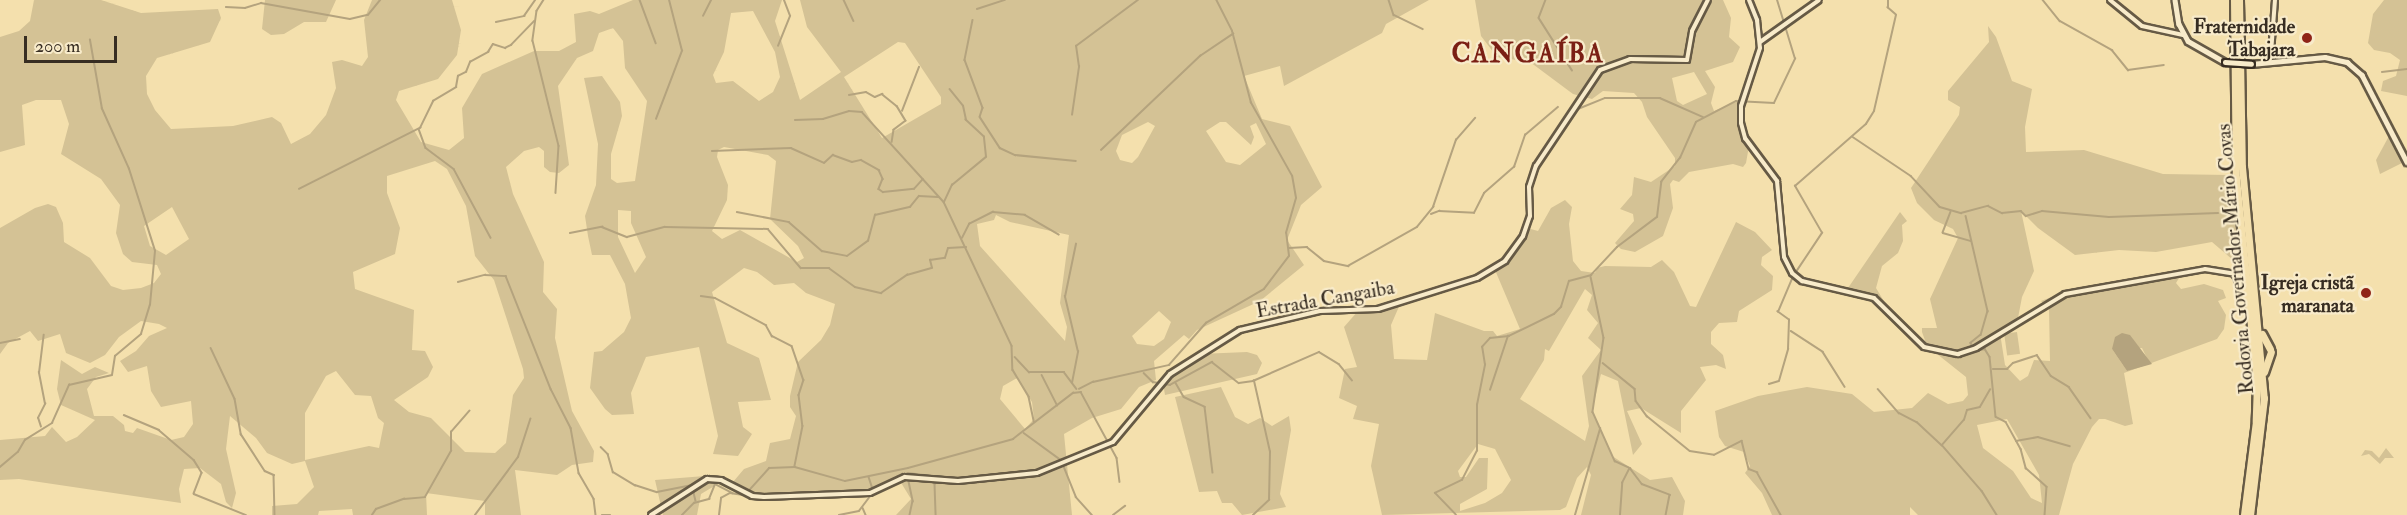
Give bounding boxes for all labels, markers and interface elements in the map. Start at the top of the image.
place label: Fraternidade Tabajara [2193,14,2295,61]
scale bar [27,24,120,62]
marker: Fraternidade Tabajara [2300,31,2314,45]
text: 200 m [35,35,80,58]
district label: CANGAÍBA [1452,39,1604,71]
street label: Rodovia Governador Mário Covas [2211,123,2259,395]
place label: Igreja cristã maranata [2261,270,2354,317]
street label: Estrada Cangaiba [1254,275,1396,323]
marker: Igreja cristã maranata [2359,286,2373,300]

